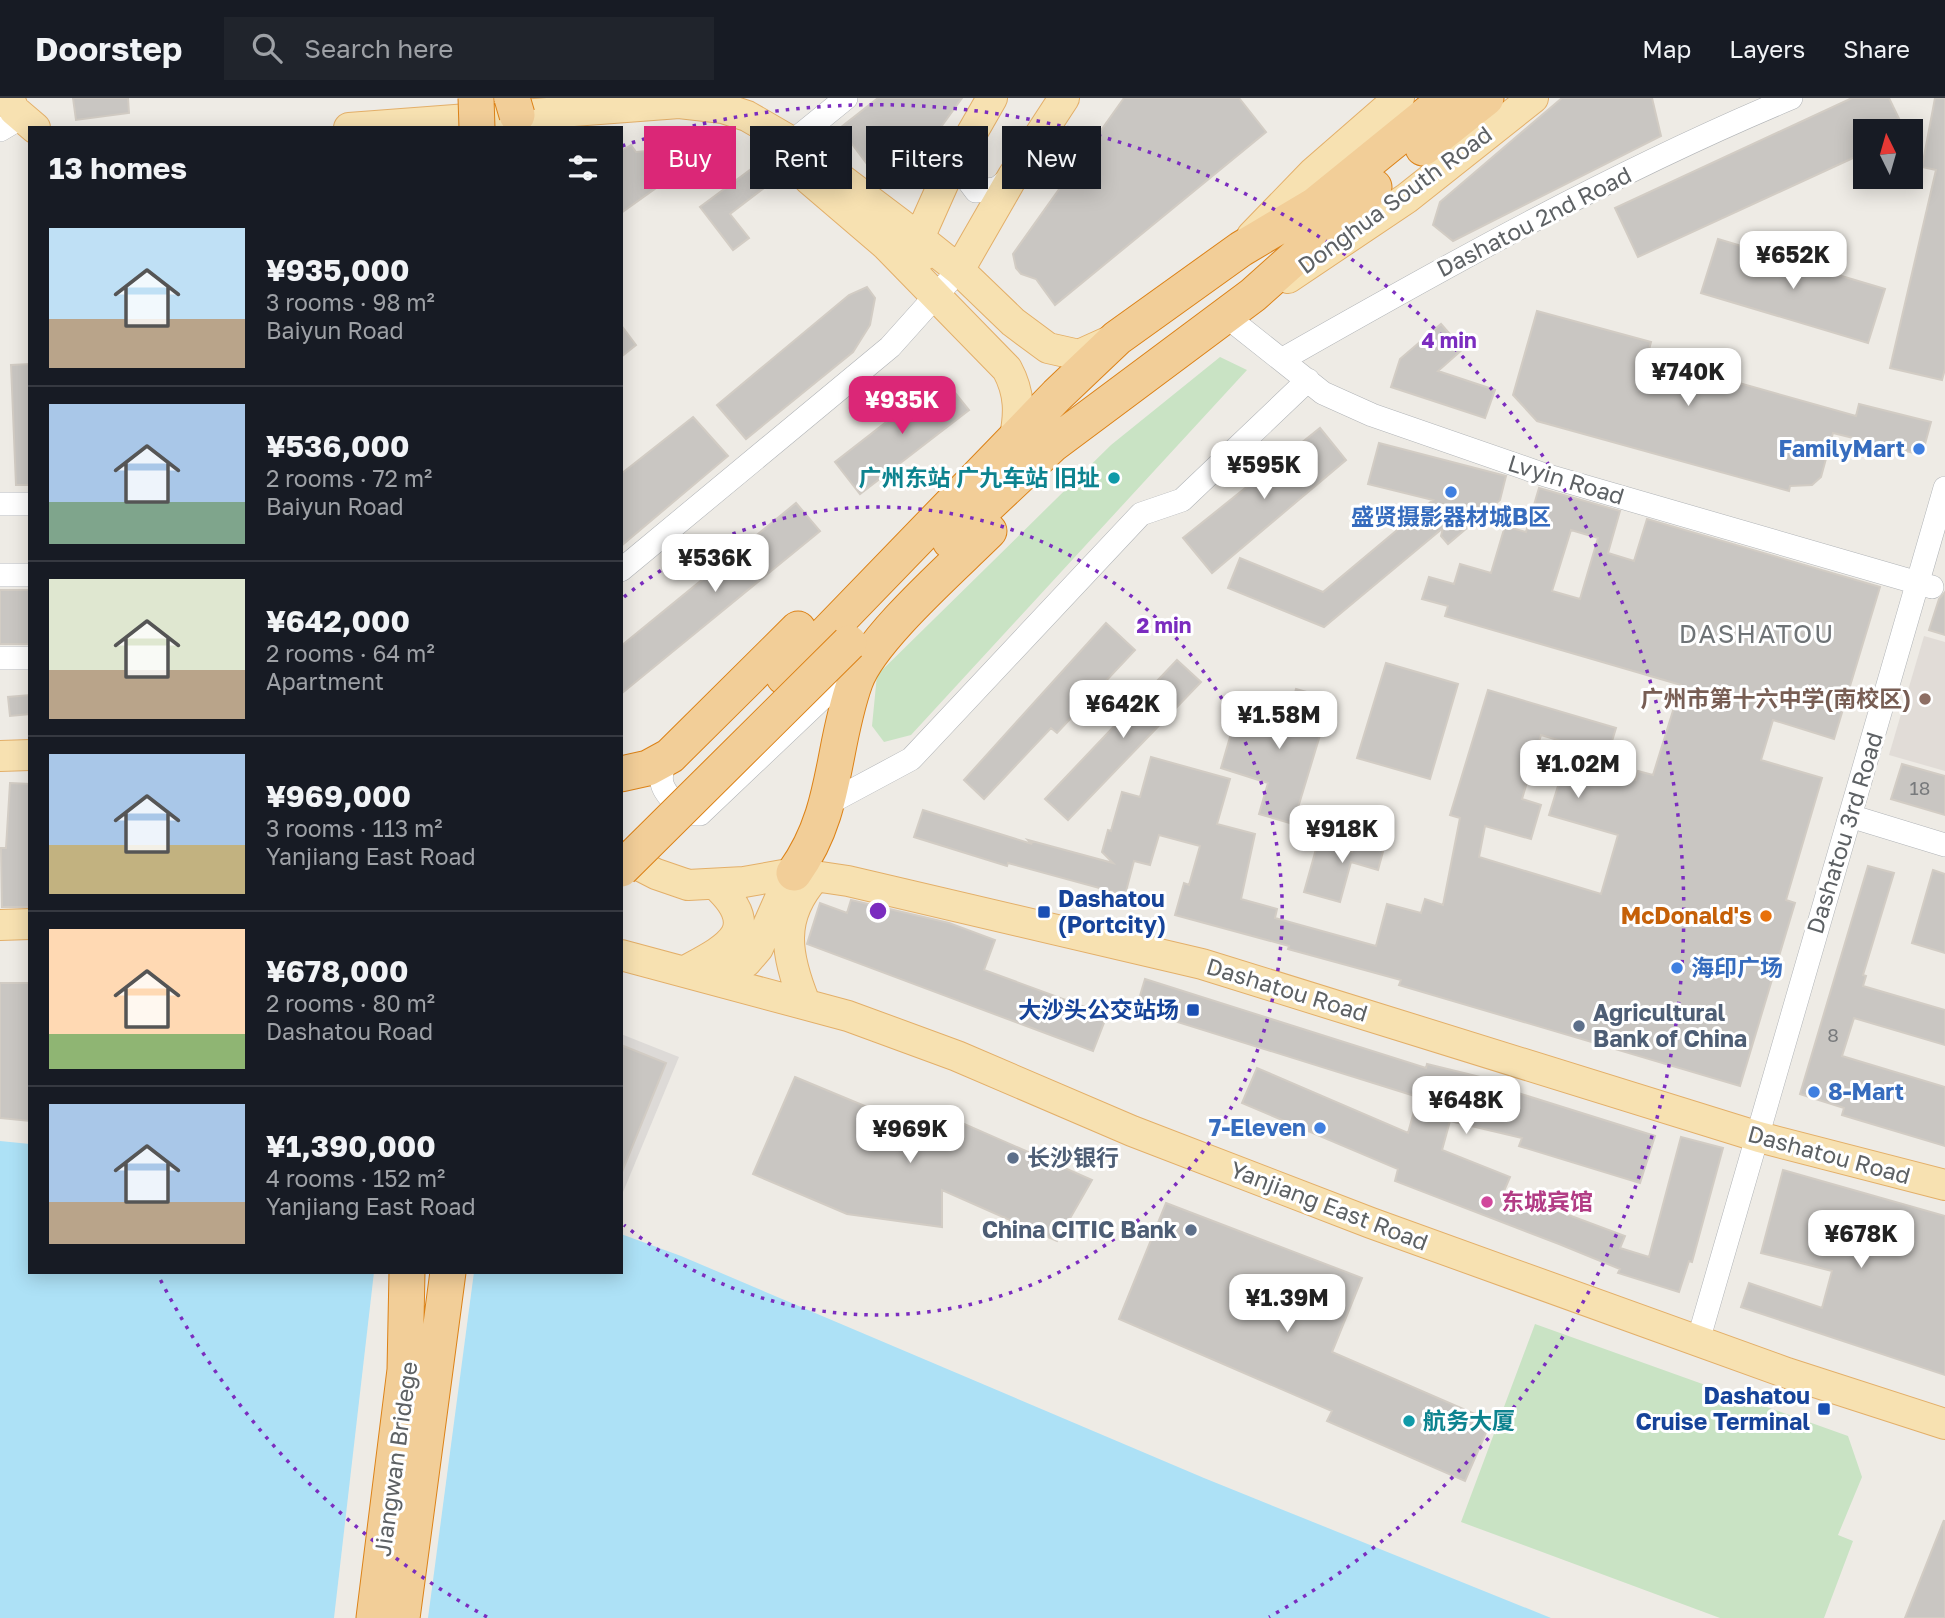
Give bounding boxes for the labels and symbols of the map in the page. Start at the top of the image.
street label: Donghua South Road [1292,119,1497,279]
north arrow [1853,119,1923,189]
street label: Dashatou 2nd Road [1432,160,1636,282]
pin: ¥652K [1744,232,1842,291]
text: 4 min [1421,327,1477,353]
pin: ¥740K [1639,348,1737,408]
pin: ¥935K [853,376,951,436]
place label: FamilyMart [1779,434,1905,462]
marker: FamilyMart [1911,441,1927,457]
pin: ¥595K [1215,442,1313,501]
street label: Lvyin Road [1505,448,1628,510]
place label: 广州东站 广九车站 旧址 [859,463,1100,491]
marker: 广州东站 广九车站 旧址 [1106,470,1122,486]
marker: 盛贤摄影器材城B区 [1443,484,1459,500]
place label: 盛贤摄影器材城B区 [1351,502,1551,530]
pin: ¥536K [666,534,764,594]
text: 2 min [1137,612,1191,638]
district label: DASHATOU [1679,618,1835,649]
pin: ¥642K [1074,680,1172,740]
place label: 广州市第十六中学(南校区) [1641,684,1911,712]
marker: 广州市第十六中学(南校区) [1917,691,1933,707]
pin: ¥1.58M [1222,692,1336,751]
street label: Dashatou 3rd Road [1800,729,1888,937]
pin: ¥1.02M [1521,740,1635,800]
house number: 18 [1910,776,1930,799]
pin: ¥918K [1293,806,1391,865]
place label: Dashatou (Portcity) [1058,884,1166,938]
centre of rings [866,899,890,923]
place label: McDonald's [1621,901,1752,929]
marker: Dashatou (Portcity) [1036,904,1052,920]
marker: McDonald's [1758,908,1774,924]
street label: Dashatou Road [1203,951,1371,1027]
place label: 海印广场 [1691,953,1783,981]
marker: 海印广场 [1669,960,1685,976]
place label: 大沙头公交站场 [1018,995,1179,1023]
place label: Agricultural Bank of China [1593,998,1747,1052]
marker: 大沙头公交站场 [1185,1002,1201,1018]
marker: Agricultural Bank of China [1571,1018,1587,1034]
house number: 8 [1827,1023,1839,1046]
pin: ¥648K [1417,1076,1515,1136]
place label: 8-Mart [1828,1077,1904,1105]
marker: 8-Mart [1806,1084,1822,1100]
pin: ¥969K [861,1105,959,1165]
place label: 7-Eleven [1209,1113,1306,1141]
street label: Dashatou Road [1745,1119,1914,1189]
marker: 7-Eleven [1312,1120,1328,1136]
place label: 长沙银行 [1027,1143,1119,1171]
marker: 长沙银行 [1005,1150,1021,1166]
street label: Yanjiang East Road [1226,1154,1432,1256]
place label: 东城宾馆 [1501,1187,1593,1215]
marker: 东城宾馆 [1479,1194,1495,1210]
pin: ¥678K [1812,1210,1910,1270]
place label: China CITIC Bank [982,1215,1178,1243]
marker: China CITIC Bank [1183,1222,1199,1238]
pin: ¥1.39M [1230,1274,1344,1334]
street label: Jiangwan Bridege [367,1359,423,1558]
place label: Dashatou Cruise Terminal [1635,1381,1810,1435]
marker: Dashatou Cruise Terminal [1816,1401,1832,1417]
place label: 航务大厦 [1423,1406,1515,1434]
marker: 航务大厦 [1401,1413,1417,1429]

